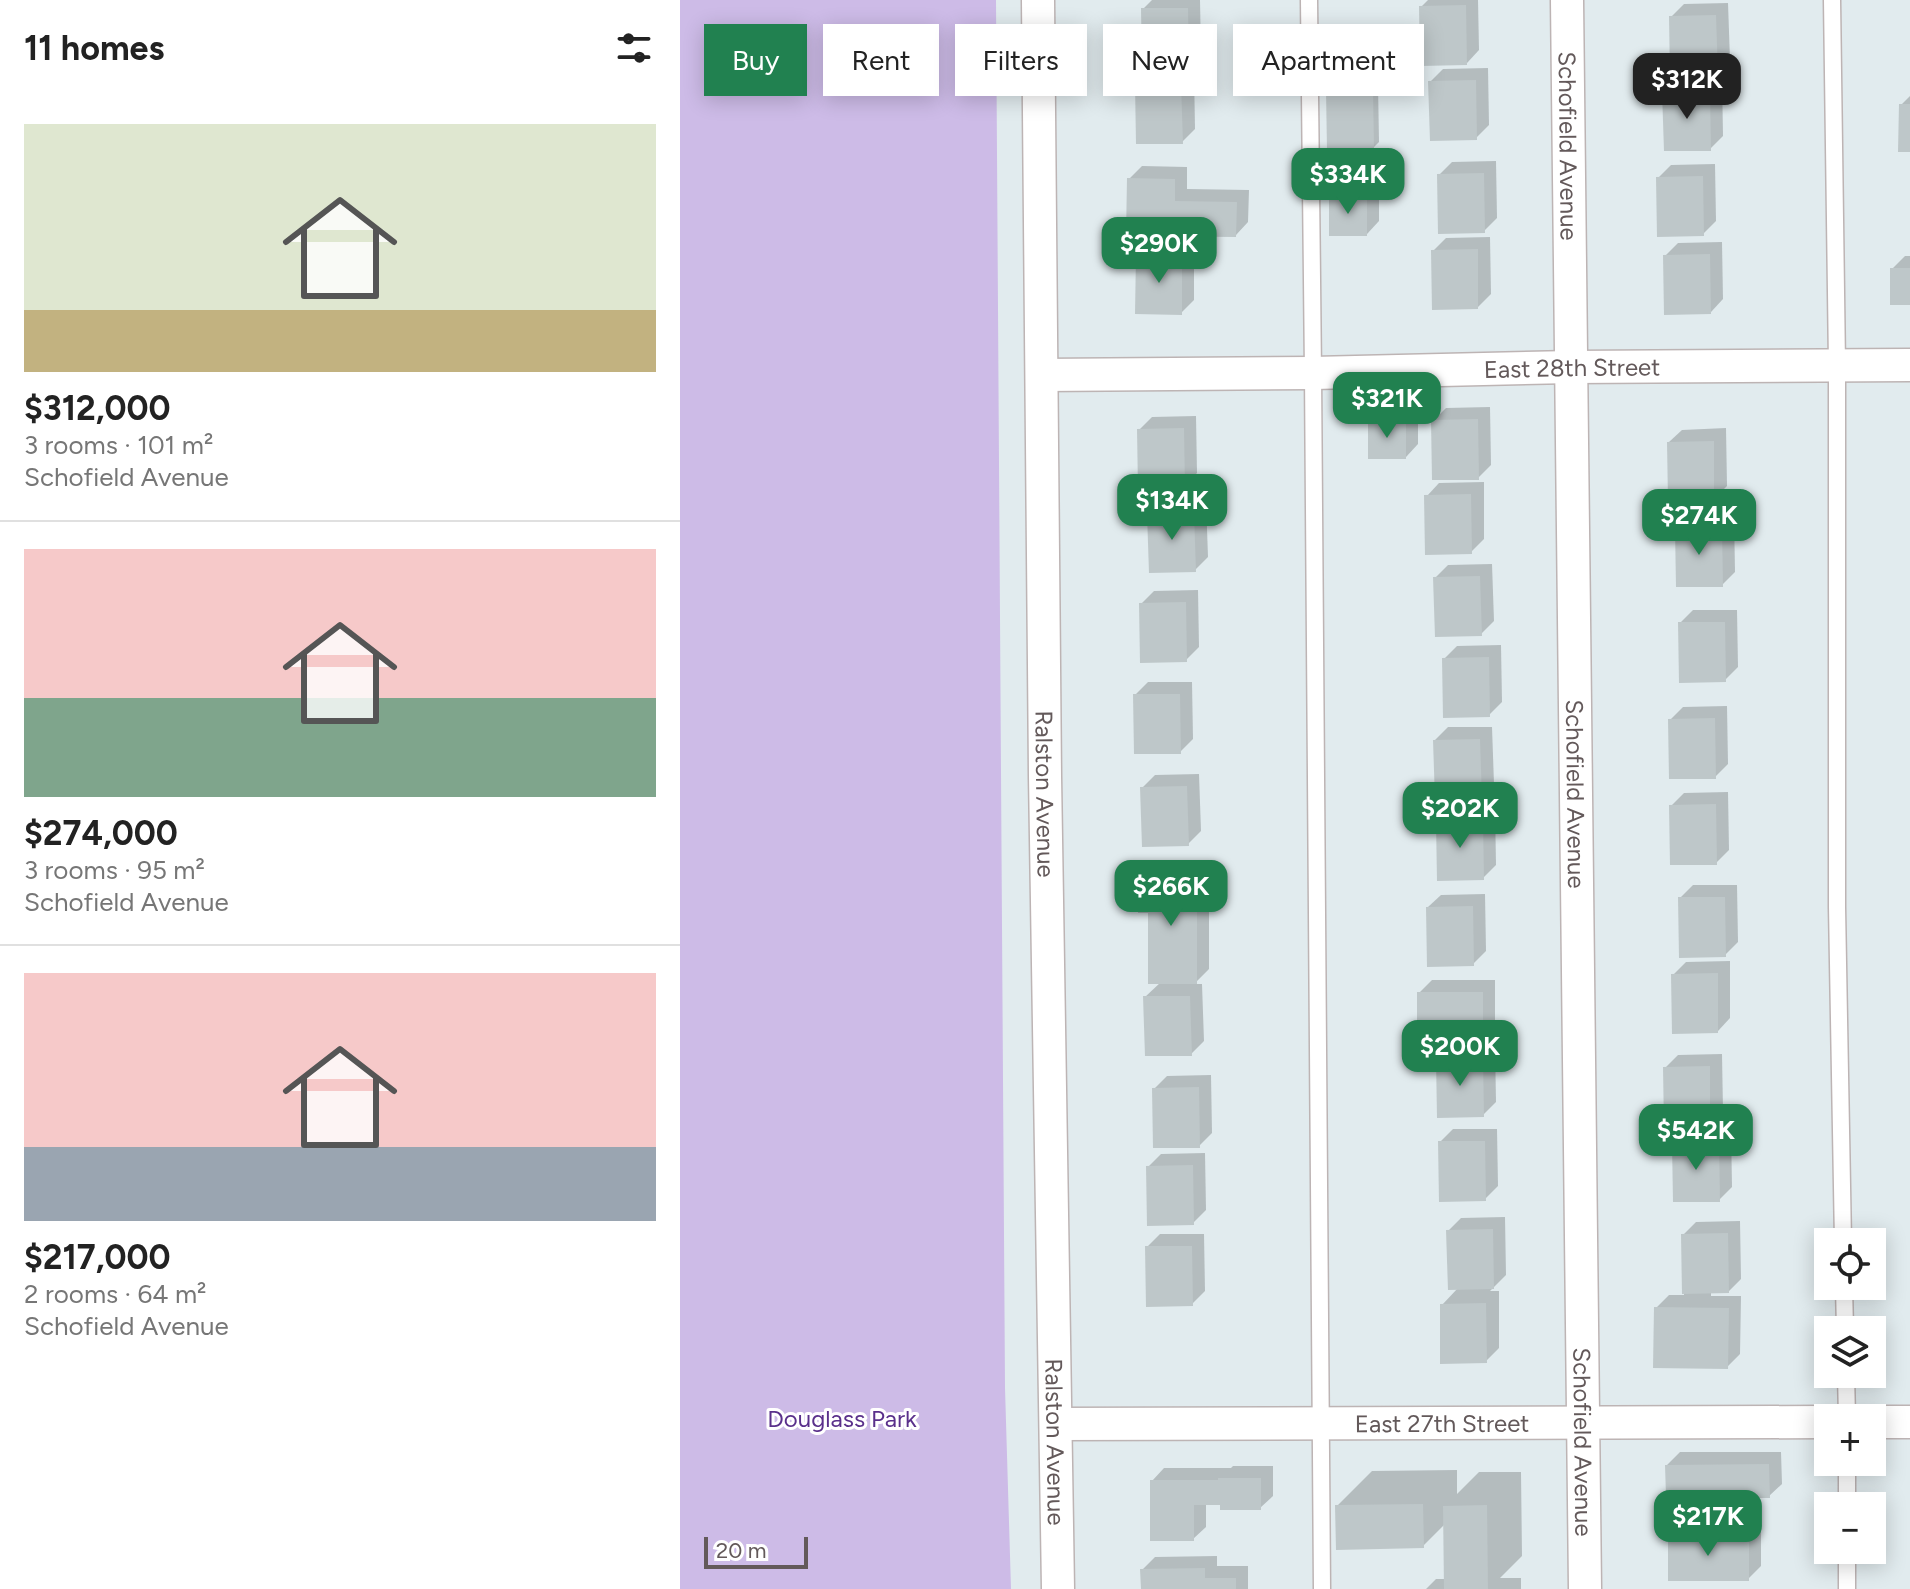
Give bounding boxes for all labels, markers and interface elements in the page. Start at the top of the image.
chip: Buy [704,24,807,96]
chip: Rent [823,24,939,96]
chip: Filters [955,24,1087,96]
chip: New [1103,24,1217,96]
chip: Apartment [1233,24,1424,96]
icon: filters [612,26,656,70]
text: 11 homes [24,28,164,69]
street label: Schofield Avenue [1553,51,1584,241]
pin: $312K [1631,53,1743,121]
text: $312K [1651,63,1723,95]
pin: $334K [1292,148,1404,216]
text: $334K [1309,158,1387,190]
icon: home [268,176,412,320]
pin: $290K [1103,217,1215,285]
text: $290K [1120,227,1198,259]
street label: East 28th Street [1483,352,1660,384]
pin: $321K [1331,372,1443,440]
text: $321K [1351,382,1423,414]
text: $312,000 [24,388,171,429]
text: 3 rooms · 101 m² [24,429,213,461]
text: Schofield Avenue [24,461,229,493]
pin: $134K [1116,474,1228,542]
text: $134K [1135,484,1209,516]
pin: $274K [1643,489,1755,557]
text: $274K [1660,499,1738,531]
icon: home [268,601,412,745]
street label: Schofield Avenue [1560,699,1592,889]
street label: Ralston Avenue [1030,710,1061,878]
pin: $202K [1404,782,1516,850]
text: $202K [1421,792,1499,824]
text: $274,000 [24,813,178,854]
text: 3 rooms · 95 m² [24,854,205,886]
pin: $266K [1115,860,1227,928]
text: $266K [1133,870,1209,902]
text: Schofield Avenue [24,886,229,918]
pin: $200K [1404,1020,1516,1088]
icon: home [268,1025,412,1169]
text: $200K [1420,1030,1500,1062]
pin: $542K [1640,1104,1752,1172]
text: $542K [1657,1114,1735,1146]
map controls [1814,1228,1886,1564]
button: locate [1814,1228,1886,1300]
text: $217,000 [24,1237,171,1278]
text: 2 rooms · 64 m² [24,1278,206,1310]
text: Schofield Avenue [24,1310,229,1342]
button: layers [1814,1316,1886,1388]
street label: Schofield Avenue [1568,1347,1599,1537]
street label: Ralston Avenue [1040,1358,1071,1526]
park label: Douglass Park [767,1404,917,1433]
button: + [1814,1404,1886,1476]
street label: East 27th Street [1355,1408,1529,1438]
pin: $217K [1652,1490,1764,1558]
button: − [1814,1492,1886,1564]
text: $217K [1672,1500,1744,1532]
scale bar [704,1533,808,1569]
text: 20 m [716,1537,767,1564]

